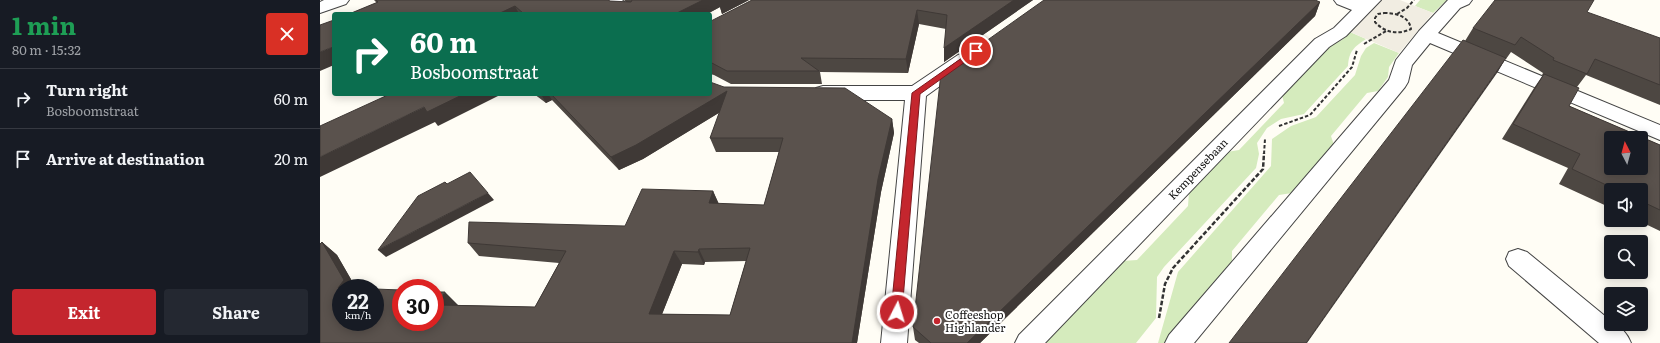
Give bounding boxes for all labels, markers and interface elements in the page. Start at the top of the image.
text: 1 min [12,7,76,42]
button: close [266,13,308,55]
text: 60 m [410,20,477,62]
icon: right [344,28,396,80]
pin [959,34,993,68]
text: 80 m · 15:32 [12,40,81,59]
icon: arrive [965,40,987,62]
text: Bosboomstraat [410,58,539,85]
text: Turn right [46,78,128,101]
text: 60 m [274,87,308,110]
icon: right [12,88,34,110]
text: Bosboomstraat [46,101,139,120]
north arrow [1604,131,1648,175]
map controls [1604,131,1648,331]
street label: Kempensebaan [1164,134,1231,203]
text: Arrive at destination [46,147,205,170]
text: 20 m [274,147,308,170]
icon: arrive [12,148,34,170]
button: sound [1604,183,1648,227]
button: search [1604,235,1648,279]
speed limit sign: 30 [392,279,444,331]
text: 22 [347,285,369,315]
button: layers [1604,287,1648,331]
button: Exit [12,289,156,335]
button: Share [164,289,308,335]
position arrow [876,291,918,333]
place label: Coffeeshop Highlander [945,306,1006,335]
text: km/h [345,307,371,322]
marker: Coffeeshop Highlander [932,316,942,326]

